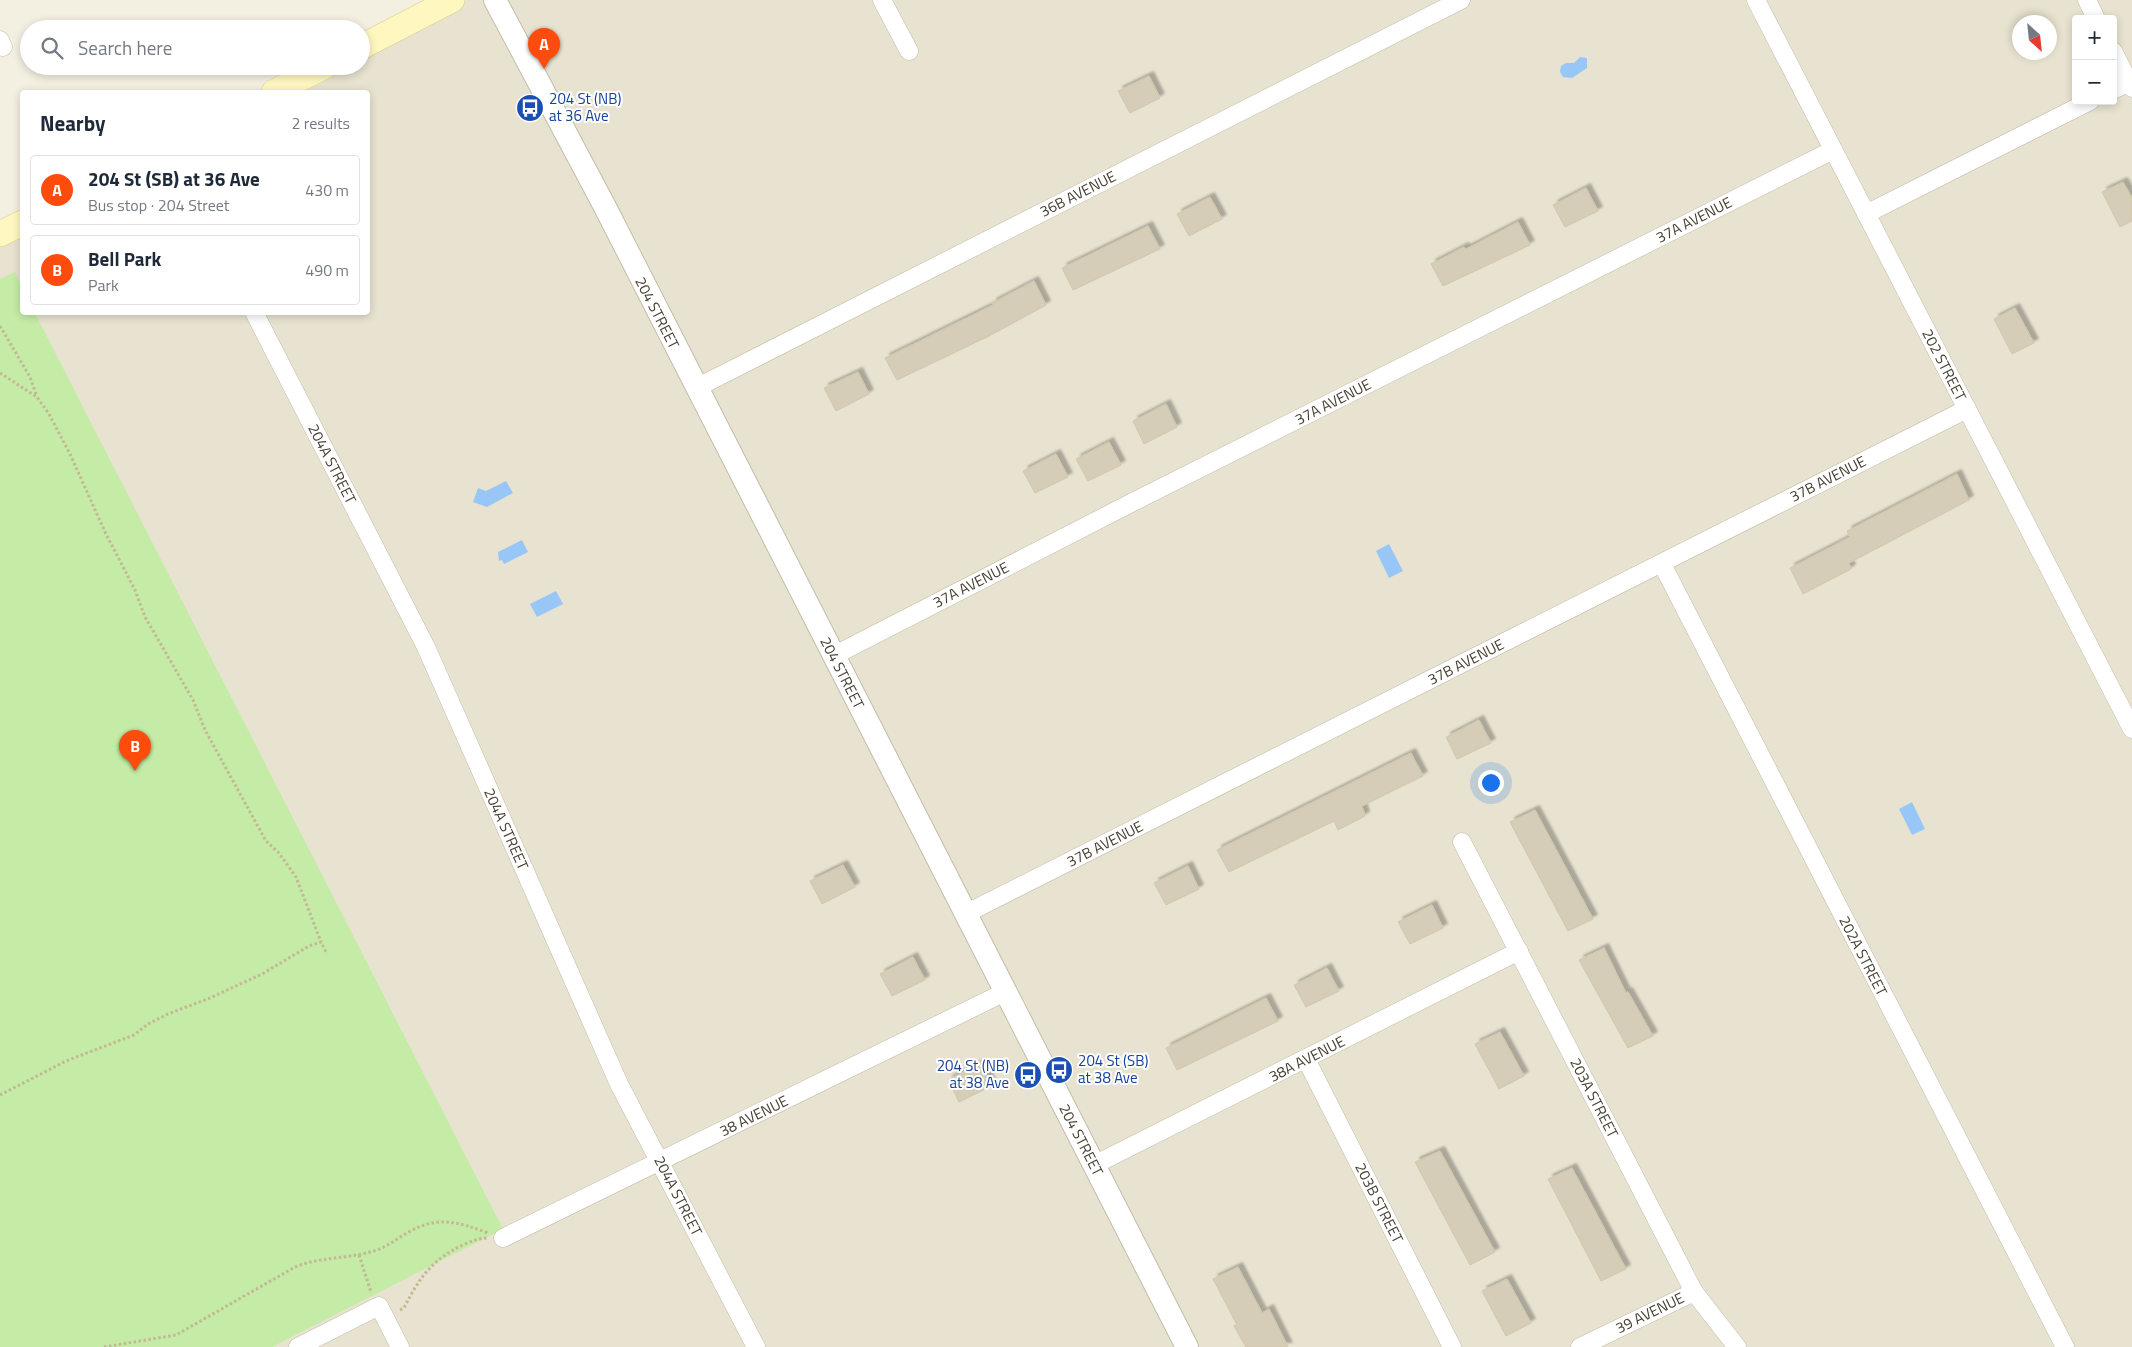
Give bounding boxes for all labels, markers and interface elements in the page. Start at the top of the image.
north arrow [2012,15,2057,60]
map controls [2072,15,2117,105]
button: + [2072,15,2117,60]
search box [20,20,370,75]
pin: A [528,28,560,69]
text: Search here [78,33,172,62]
icon: search [38,34,66,62]
button: − [2072,60,2117,105]
place label: 204 St (NB) at 36 Ave [549,87,621,127]
bus stop icon: 204 St (NB) at 36 Ave [515,93,545,123]
text: Nearby [40,107,105,139]
text: 2 results [291,111,350,135]
text: 204 St (SB) at 36 Ave [88,164,260,193]
street label: 36B AVENUE [1036,164,1120,223]
text: A [52,178,62,202]
text: 430 m [305,178,349,202]
street label: 37A AVENUE [1652,191,1736,249]
text: Bus stop · 204 Street [88,193,229,217]
text: Bell Park [88,244,161,273]
text: B [52,258,62,282]
text: 490 m [305,258,349,282]
text: Park [88,273,119,297]
street label: 204 STREET [629,273,686,353]
street label: 202 STREET [1916,325,1973,405]
street label: 37A AVENUE [1291,373,1375,431]
street label: 204A STREET [302,420,363,508]
street label: 37B AVENUE [1786,449,1870,508]
street label: 37A AVENUE [929,556,1013,614]
street label: 37B AVENUE [1424,632,1508,691]
street label: 204 STREET [814,633,871,713]
pin: B [119,730,151,771]
your location [1478,770,1504,796]
street label: 204A STREET [478,784,535,873]
street label: 37B AVENUE [1063,814,1147,873]
street label: 202A STREET [1833,912,1894,1000]
street label: 38A AVENUE [1265,1030,1349,1088]
place label: 204 St (SB) at 38 Ave [1078,1049,1148,1089]
place label: 204 St (NB) at 38 Ave [937,1054,1009,1094]
street label: 203A STREET [1564,1054,1625,1142]
bus stop icon: 204 St (SB) at 38 Ave [1044,1055,1074,1085]
bus stop icon: 204 St (NB) at 38 Ave [1013,1060,1043,1090]
street label: 38 AVENUE [716,1089,792,1142]
street label: 204 STREET [1053,1100,1110,1180]
street label: 204A STREET [648,1152,709,1240]
street label: 203B STREET [1349,1159,1410,1247]
street label: 39 AVENUE [1612,1286,1688,1339]

